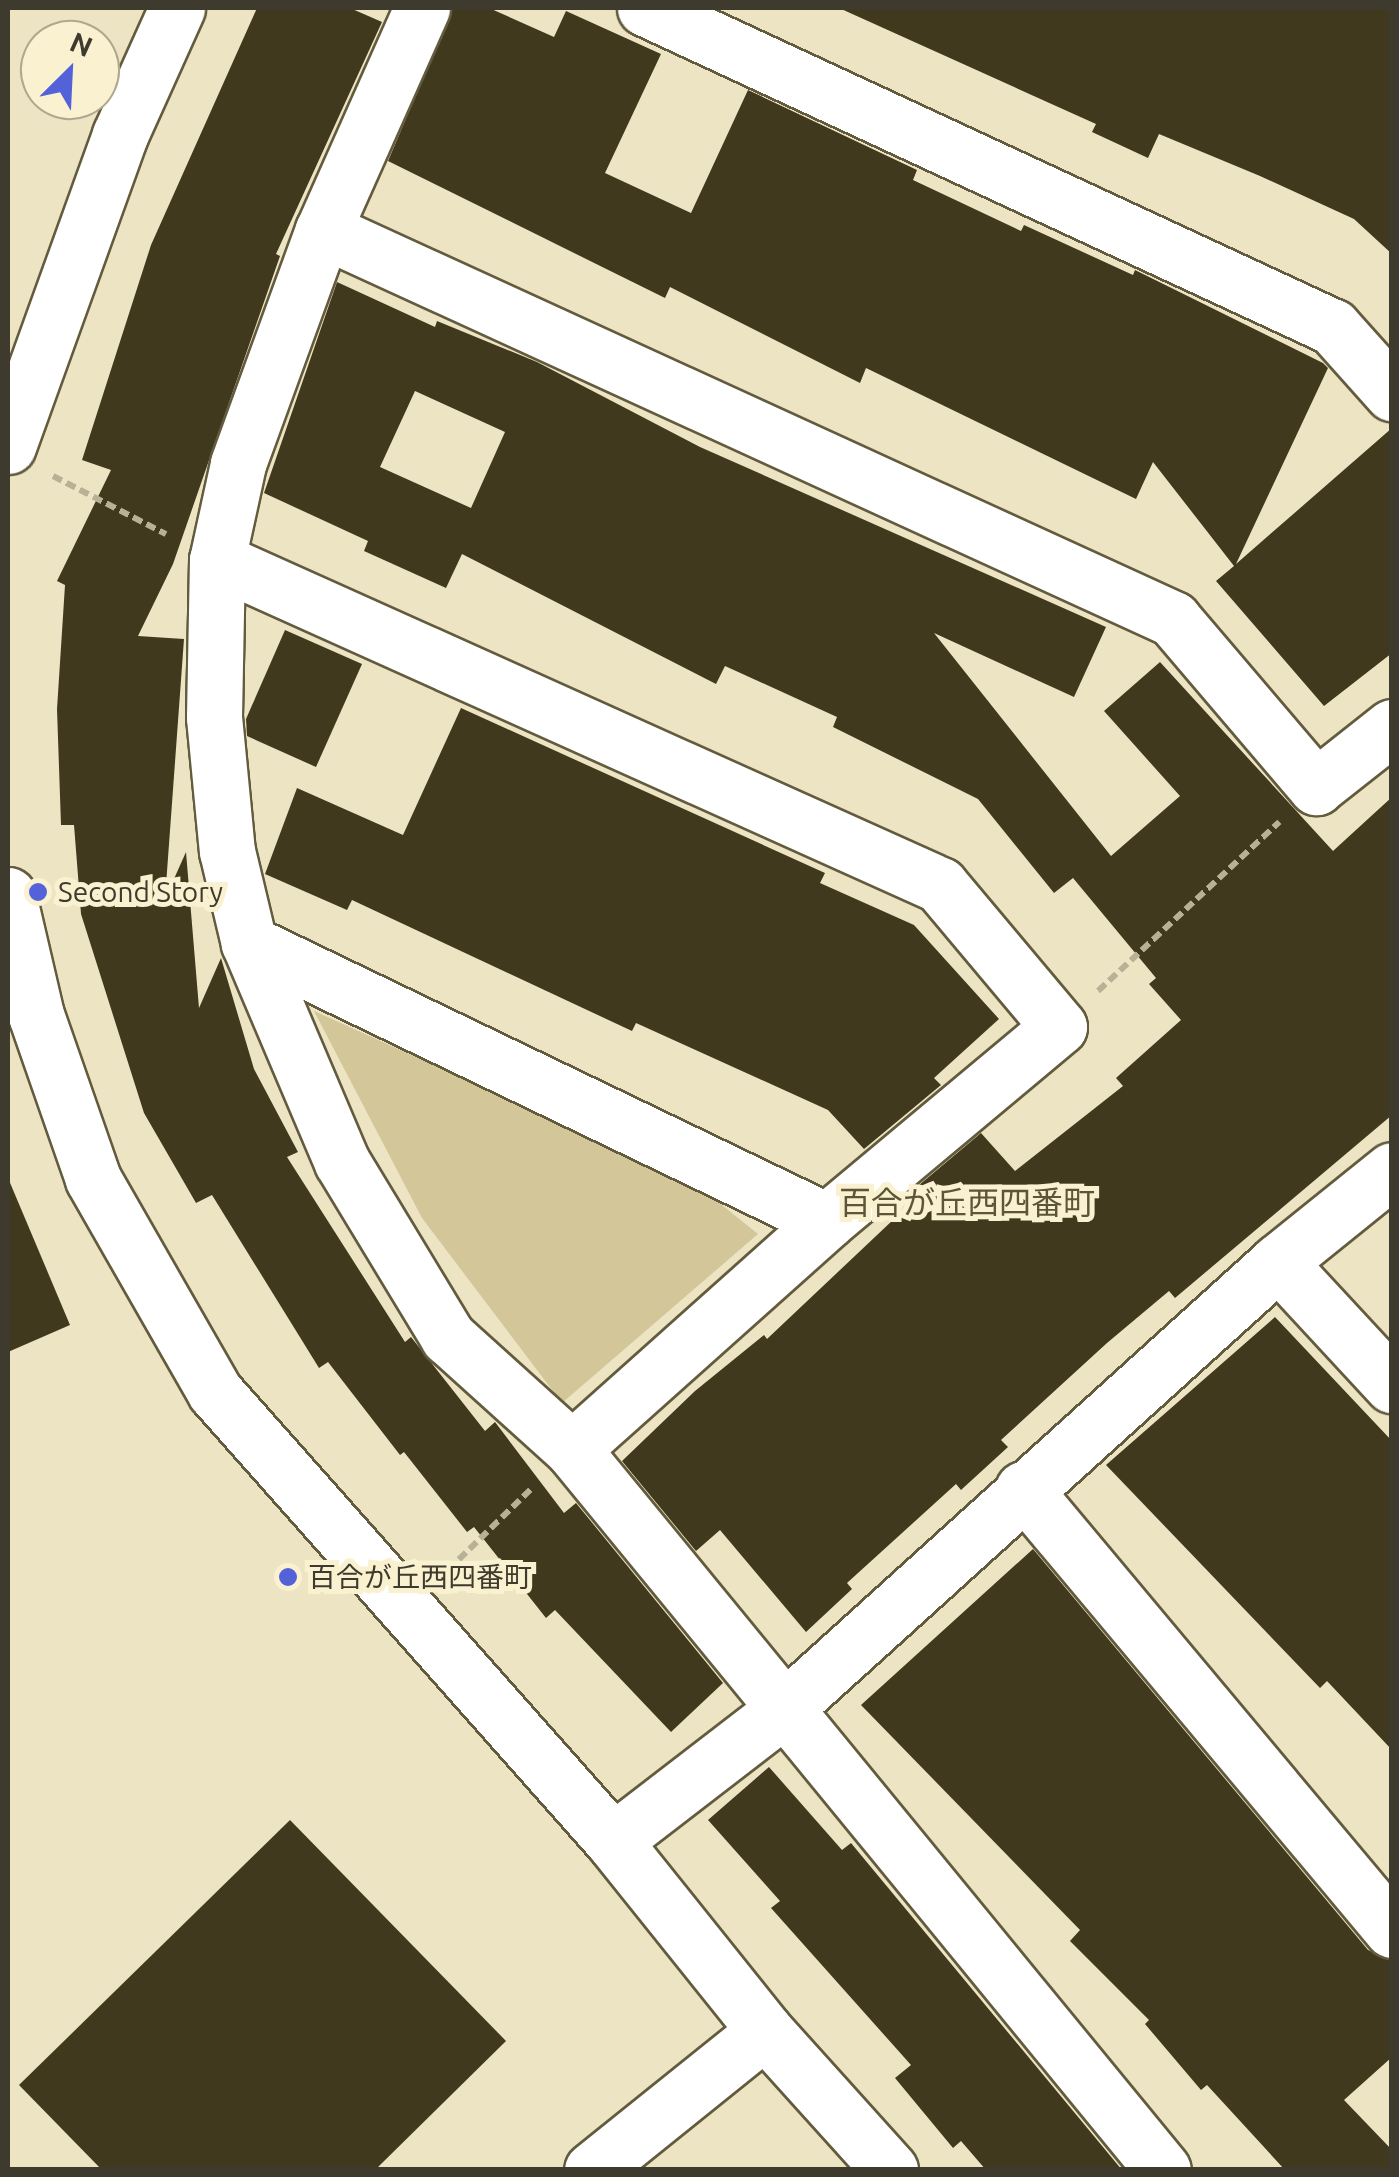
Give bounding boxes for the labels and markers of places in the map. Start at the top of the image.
place label: Second Story [58,875,223,909]
marker: Second Story [27,881,49,903]
place label: 百合が丘西四番町 [308,1560,532,1594]
marker: 百合が丘西四番町 [277,1566,299,1588]

